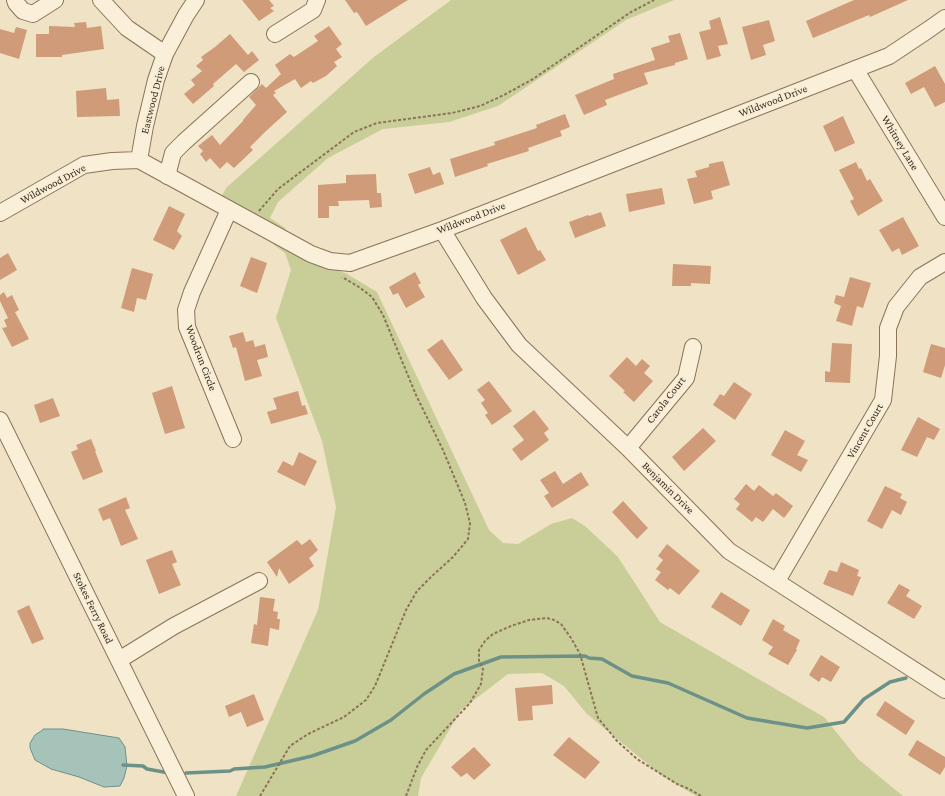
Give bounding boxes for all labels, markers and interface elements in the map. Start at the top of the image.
street label: Eastwood Drive [138,65,168,135]
street label: Wildwood Drive [737,82,809,120]
street label: Whitney Lane [878,113,922,173]
street label: Wildwood Drive [18,161,88,207]
street label: Wildwood Drive [435,199,507,237]
street label: Woodrun Circle [182,323,220,393]
street label: Carola Court [644,374,688,426]
street label: Vincent Court [844,401,886,461]
street label: Benjamin Drive [639,459,697,517]
street label: Stokes Ferry Road [70,570,116,646]

